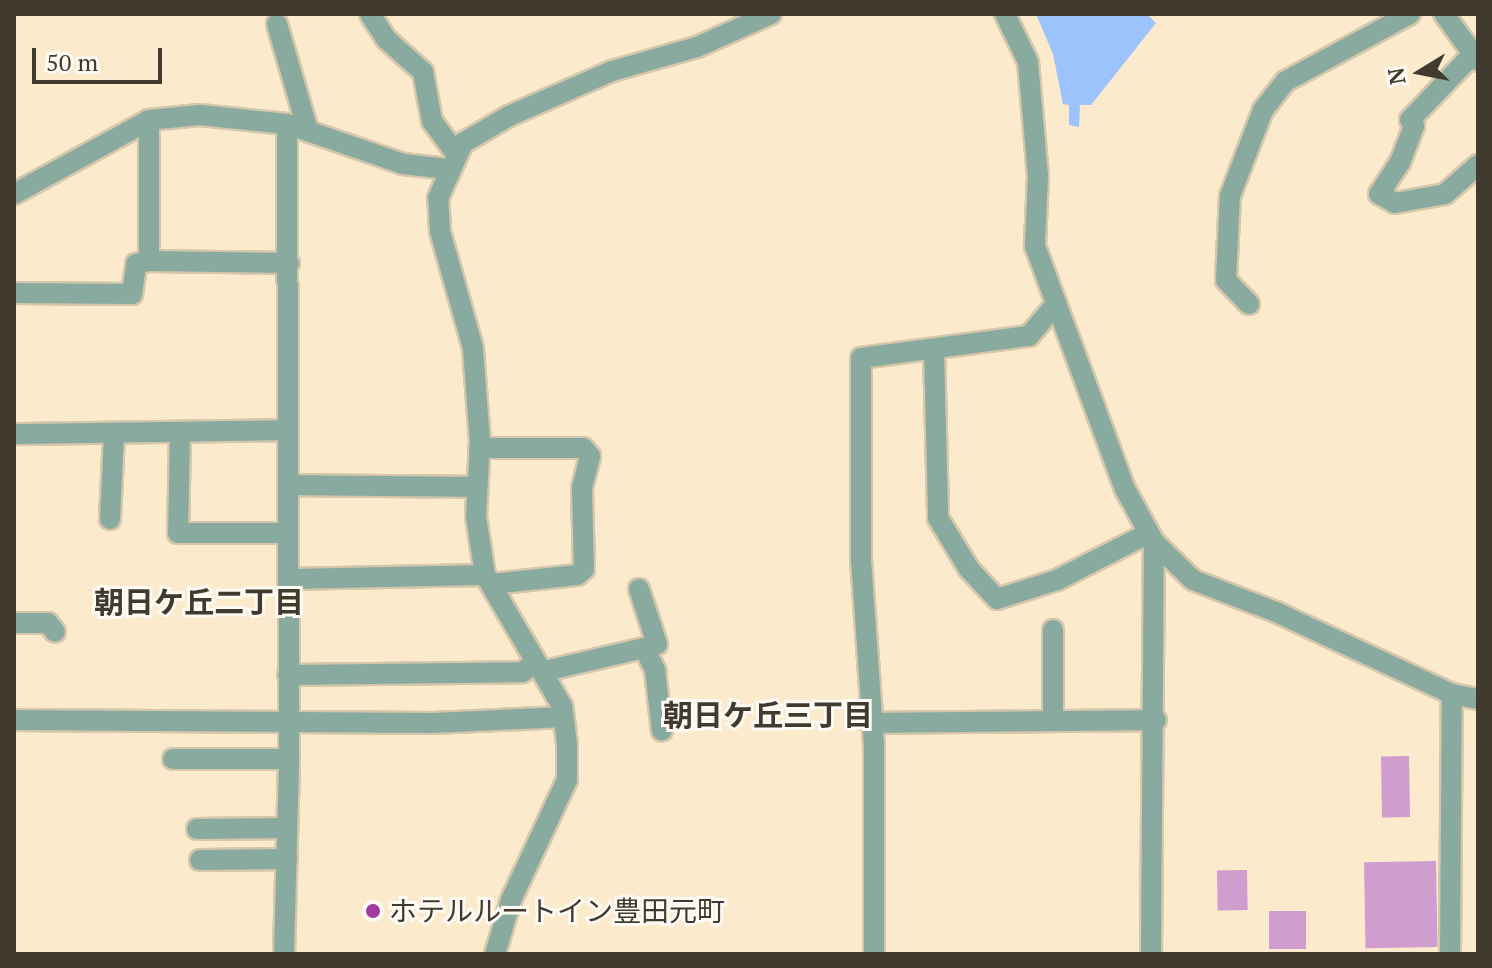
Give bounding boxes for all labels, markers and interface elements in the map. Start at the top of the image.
scale bar [36,32,166,82]
north arrow [1380,32,1460,112]
text: 50 m [46,46,98,78]
text: N [1380,66,1412,87]
district label: 朝日ケ丘二丁目 [94,584,304,620]
district label: 朝日ケ丘三丁目 [663,697,873,733]
place label: ホテルルートイン豊田元町 [389,894,725,928]
marker: ホテルルートイン豊田元町 [364,902,382,920]

